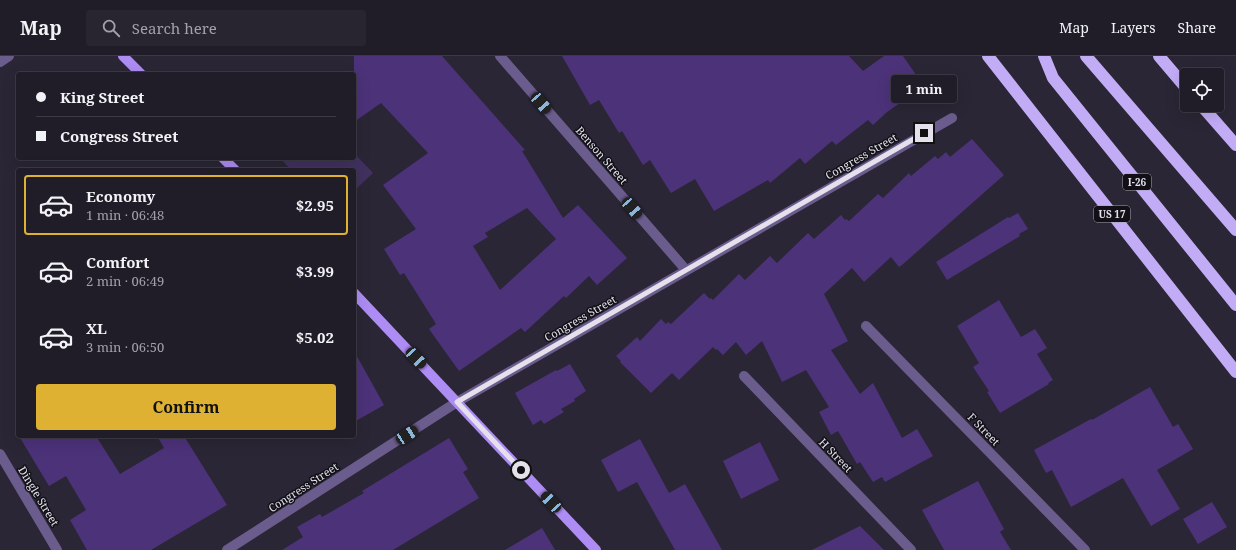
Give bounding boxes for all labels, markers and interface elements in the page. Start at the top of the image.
search box [86,10,366,46]
text: Map [20,15,62,41]
icon: search [100,17,122,39]
text: Search here [132,18,217,38]
text: Map [1059,18,1089,37]
text: Layers [1111,18,1156,37]
text: Share [1178,18,1216,37]
map controls [1180,68,1224,112]
button: locate [1180,68,1224,112]
callout: 1 min [891,75,957,103]
text: 1 min [906,80,942,98]
text: King Street [60,87,144,107]
car [529,90,553,116]
street label: Benson Street [573,123,631,187]
route end [915,124,933,142]
text: Congress Street [60,126,178,146]
street label: Congress Street [822,129,900,183]
road number: I-26 [1123,174,1151,190]
text: Economy [86,186,155,206]
icon: car [38,187,74,223]
text: $2.95 [296,195,334,215]
car [620,195,644,221]
text: 1 min · 06:48 [86,206,164,224]
road number: US 17 [1094,206,1130,222]
text: Comfort [86,252,149,272]
icon: car [38,253,74,289]
text: $3.99 [296,261,334,281]
text: 2 min · 06:49 [86,272,164,290]
street label: Congress Street [541,291,619,345]
text: XL [86,318,107,338]
icon: car [38,319,74,355]
text: $5.02 [296,327,334,347]
text: 3 min · 06:50 [86,338,164,356]
car [403,345,429,371]
button: Confirm [36,384,336,430]
street label: F Street [965,409,1003,449]
car [394,423,420,447]
street label: H Street [816,435,856,476]
street label: Congress Street [265,459,341,515]
route start [512,461,530,479]
street label: Dingle Street [15,463,63,529]
car [538,489,564,515]

